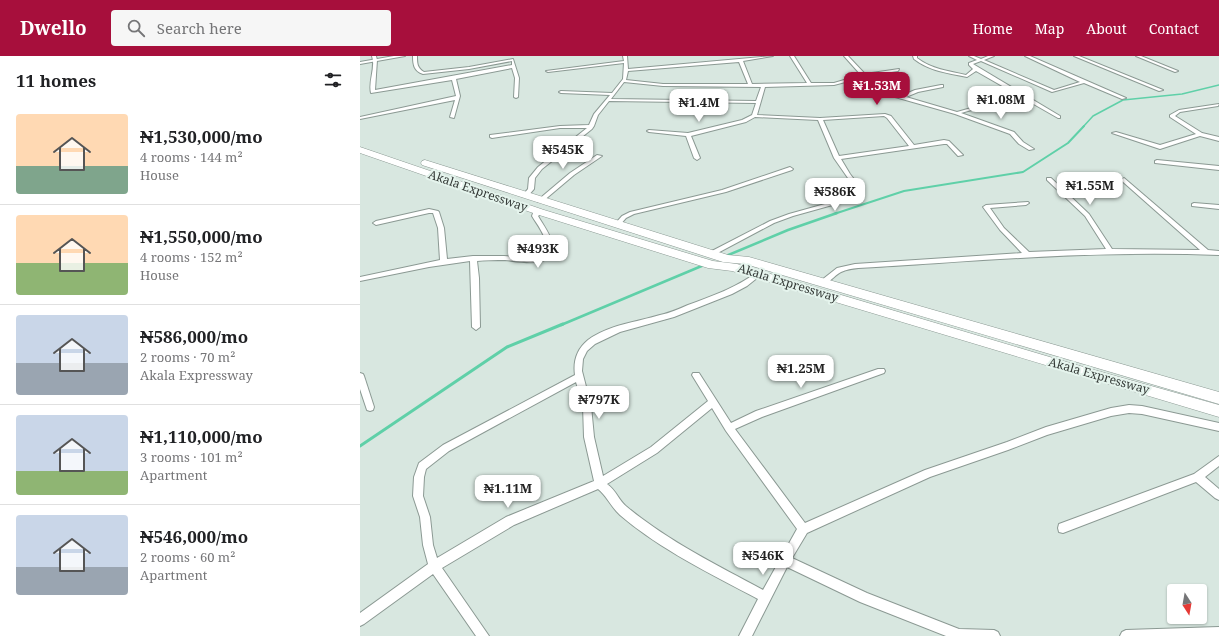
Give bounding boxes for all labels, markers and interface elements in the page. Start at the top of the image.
search box [111,10,391,46]
text: Dwello [20,15,87,41]
icon: search [125,17,147,39]
text: Search here [157,18,242,38]
text: Home [973,19,1013,38]
text: Map [1035,19,1064,38]
text: About [1086,19,1127,38]
text: Contact [1149,19,1199,38]
text: 11 homes [16,69,96,92]
icon: filters [322,69,344,91]
pin: ₦1.53M [844,72,910,106]
text: ₦1.53M [853,76,901,94]
pin: ₦1.08M [968,86,1034,120]
pin: ₦1.4M [671,89,727,123]
text: ₦1.08M [977,90,1025,108]
text: ₦1.4M [678,93,720,111]
text: ₦1,530,000/mo [140,125,263,148]
icon: home [48,130,96,178]
pin: ₦545K [535,136,591,170]
text: ₦545K [542,140,584,158]
text: 4 rooms · 144 m² [140,148,243,166]
text: House [140,166,179,184]
street label: Akala Expressway [426,166,530,216]
pin: ₦1.55M [1057,172,1123,206]
text: ₦1.55M [1066,176,1114,194]
pin: ₦586K [807,178,863,212]
text: ₦586K [814,182,856,200]
text: ₦1,550,000/mo [140,225,263,248]
icon: home [48,231,96,279]
pin: ₦493K [510,235,566,269]
text: ₦493K [517,239,559,257]
text: 4 rooms · 152 m² [140,248,243,266]
street label: Akala Expressway [736,259,841,306]
text: House [140,266,179,284]
text: ₦586,000/mo [140,325,248,348]
icon: home [48,331,96,379]
text: 2 rooms · 70 m² [140,348,235,366]
street label: Akala Expressway [1047,353,1152,398]
pin: ₦1.25M [768,355,834,389]
text: ₦1.25M [777,359,825,377]
text: Akala Expressway [140,366,253,384]
pin: ₦797K [571,386,627,420]
text: ₦797K [578,390,620,408]
text: ₦1,110,000/mo [140,425,263,448]
icon: home [48,431,96,479]
text: 3 rooms · 101 m² [140,448,243,466]
text: Apartment [140,466,207,484]
pin: ₦1.11M [475,475,541,509]
text: ₦1.11M [484,479,532,497]
text: ₦546,000/mo [140,525,248,548]
icon: home [48,531,96,579]
pin: ₦546K [735,542,791,576]
text: ₦546K [742,546,784,564]
text: 2 rooms · 60 m² [140,548,235,566]
text: Apartment [140,566,207,584]
north arrow [1167,584,1207,624]
map controls [1167,584,1207,624]

